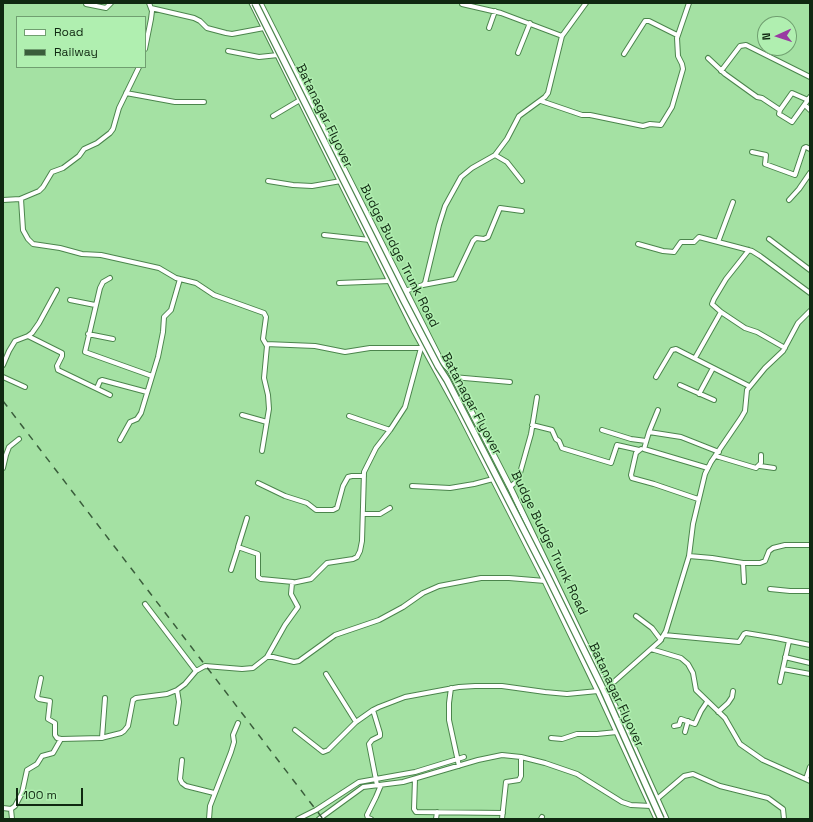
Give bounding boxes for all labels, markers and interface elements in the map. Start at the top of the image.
legend [16,16,146,68]
north arrow [757,16,797,56]
text: Road [54,24,83,40]
text: N [759,33,773,41]
text: Railway [54,44,98,60]
street label: Batanagar Flyover [292,61,356,171]
street label: Budge Budge Trunk Road [356,182,442,330]
street label: Batanagar Flyover [437,350,505,458]
street label: Budge Budge Trunk Road [507,468,591,618]
street label: Batanagar Flyover [585,640,647,750]
scale bar [18,780,85,806]
text: 100 m [23,787,57,803]

